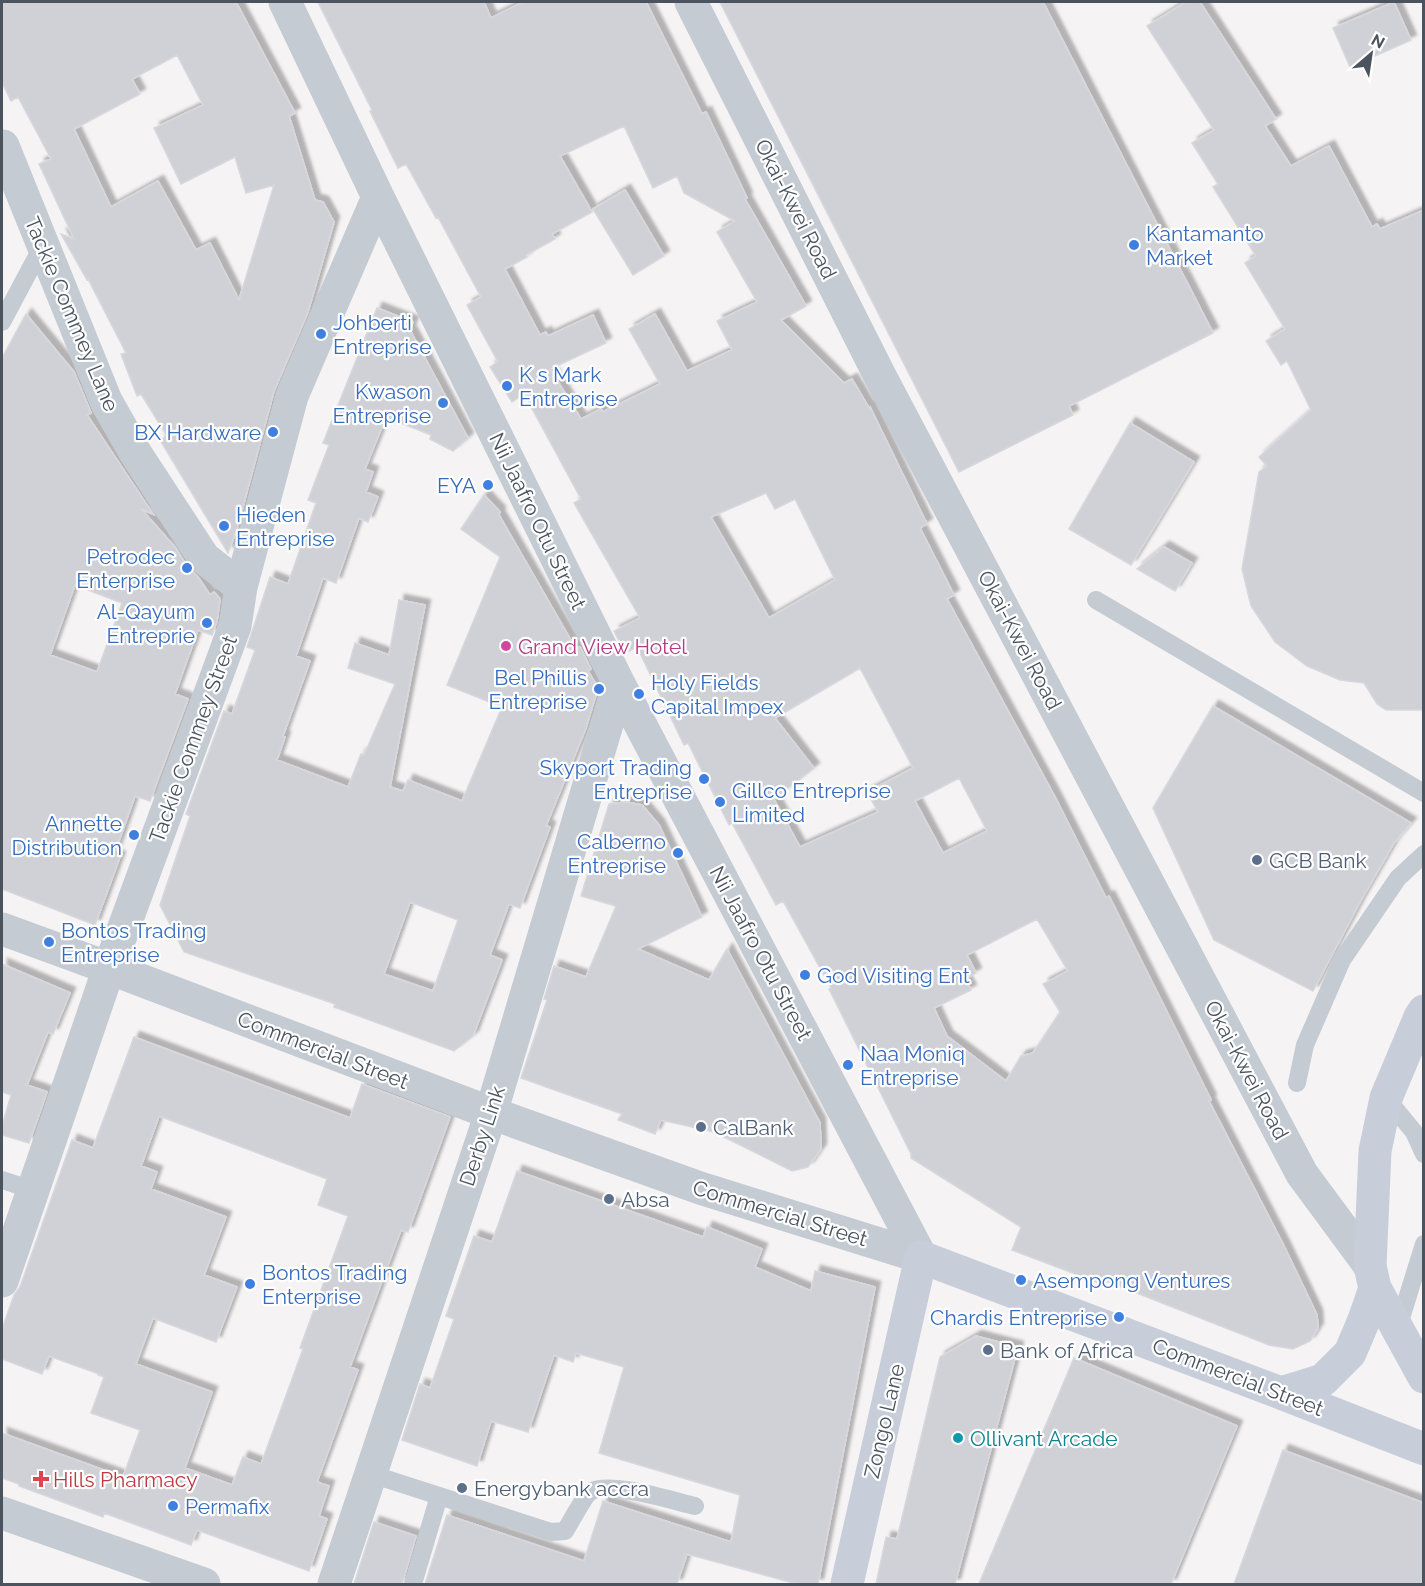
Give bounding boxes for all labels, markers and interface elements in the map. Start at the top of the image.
north arrow [1341,24,1401,84]
text: N [1368,30,1388,53]
street label: Okai-Kwei Road [750,135,842,283]
street label: Tackie Commey Lane [20,213,124,415]
place label: Kantamanto Market [1146,221,1264,270]
marker: Kantamanto Market [1127,238,1141,252]
place label: Johberti Entreprise [333,310,432,359]
marker: Johberti Entreprise [314,327,328,341]
place label: K s Mark Entreprise [519,362,618,411]
place label: Kwason Entreprise [332,379,431,428]
marker: K s Mark Entreprise [500,379,514,393]
marker: Kwason Entreprise [436,396,450,410]
place label: BX Hardware [134,420,261,445]
marker: BX Hardware [266,425,280,439]
street label: Nii Jaafro Otu Street [484,429,592,613]
place label: EYA [437,473,476,498]
marker: EYA [481,478,495,492]
place label: Hieden Entreprise [236,502,335,551]
marker: Hieden Entreprise [217,519,231,533]
place label: Petrodec Enterprise [76,544,175,593]
marker: Petrodec Enterprise [180,561,194,575]
street label: Okai-Kwei Road [973,566,1067,714]
place label: Al-Qayum Entreprie [97,599,195,648]
marker: Al-Qayum Entreprie [200,616,214,630]
street label: Tackie Commey Street [144,632,242,846]
place label: Grand View Hotel [518,634,687,659]
marker: Grand View Hotel [499,639,513,653]
place label: Bel Phillis Entreprise [488,665,587,714]
place label: Holy Fields Capital Impex [651,670,784,719]
marker: Bel Phillis Entreprise [592,682,606,696]
marker: Holy Fields Capital Impex [632,687,646,701]
place label: Skyport Trading Entreprise [540,755,692,804]
marker: Skyport Trading Entreprise [697,772,711,786]
place label: Gillco Entreprise Limited [732,778,891,827]
marker: Gillco Entreprise Limited [713,795,727,809]
place label: Annette Distribution [11,811,122,860]
marker: Annette Distribution [127,828,141,842]
place label: Calberno Entreprise [567,829,666,878]
marker: Calberno Entreprise [671,846,685,860]
place label: GCB Bank [1269,848,1367,873]
marker: GCB Bank [1250,853,1264,867]
street label: Nii Jaafro Otu Street [705,862,817,1044]
place label: Bontos Trading Entreprise [61,918,206,967]
marker: Bontos Trading Entreprise [42,935,56,949]
place label: God Visiting Ent [817,963,970,988]
marker: God Visiting Ent [798,968,812,982]
street label: Okai-Kwei Road [1200,996,1294,1144]
street label: Commercial Street [234,1006,412,1094]
place label: Naa Moniq Entreprise [860,1041,965,1090]
marker: Naa Moniq Entreprise [841,1058,855,1072]
street label: Derby Link [454,1083,510,1189]
place label: CalBank [713,1115,793,1140]
marker: CalBank [694,1120,708,1134]
street label: Commercial Street [690,1175,870,1251]
place label: Absa [621,1187,670,1212]
marker: Absa [602,1192,616,1206]
place label: Bontos Trading Enterprise [262,1260,407,1309]
place label: Asempong Ventures [1033,1268,1230,1293]
marker: Asempong Ventures [1014,1273,1028,1287]
marker: Bontos Trading Enterprise [243,1277,257,1291]
place label: Chardis Entreprise [930,1305,1107,1330]
marker: Chardis Entreprise [1112,1310,1126,1324]
street label: Commercial Street [1149,1333,1327,1421]
place label: Bank of Africa [1000,1338,1133,1363]
marker: Bank of Africa [981,1343,995,1357]
street label: Zongo Lane [859,1361,909,1481]
place label: Ollivant Arcade [970,1426,1118,1451]
marker: Ollivant Arcade [951,1431,965,1445]
place label: Hills Pharmacy [53,1467,198,1492]
marker: Hills Pharmacy [34,1472,48,1486]
place label: Energybank accra [474,1476,649,1501]
marker: Energybank accra [455,1481,469,1495]
place label: Permafix [185,1494,270,1519]
marker: Permafix [166,1499,180,1513]

